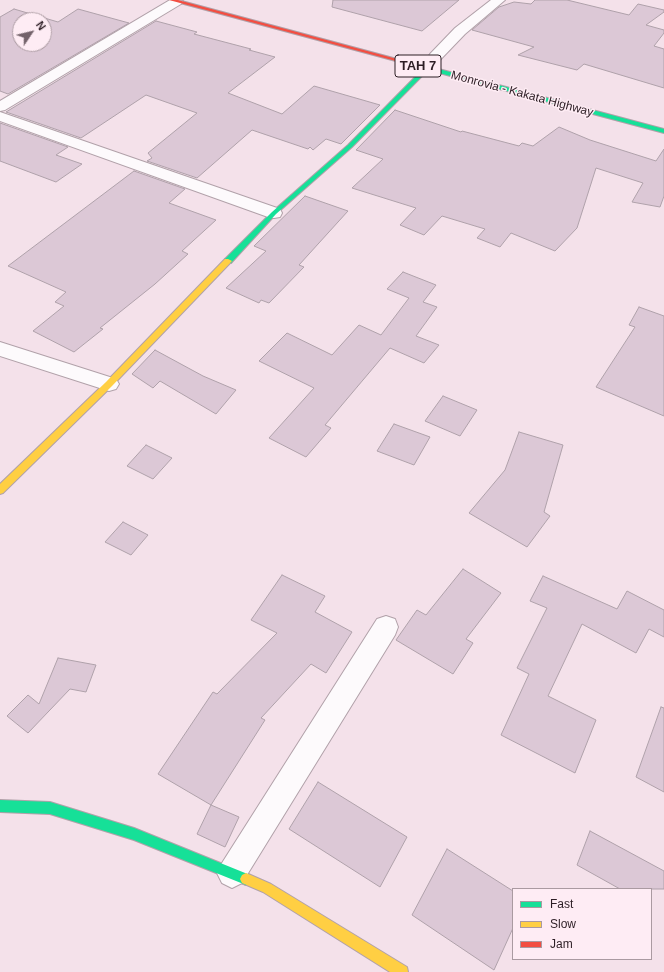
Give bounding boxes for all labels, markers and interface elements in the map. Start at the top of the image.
north arrow [12,12,52,52]
text: N [34,19,48,32]
road number: TAH 7 [395,55,441,77]
street label: Monrovia - Kakata Highway [449,68,595,120]
legend [512,888,652,960]
text: Fast [550,897,573,911]
text: Slow [550,917,576,931]
text: Jam [550,937,573,951]

